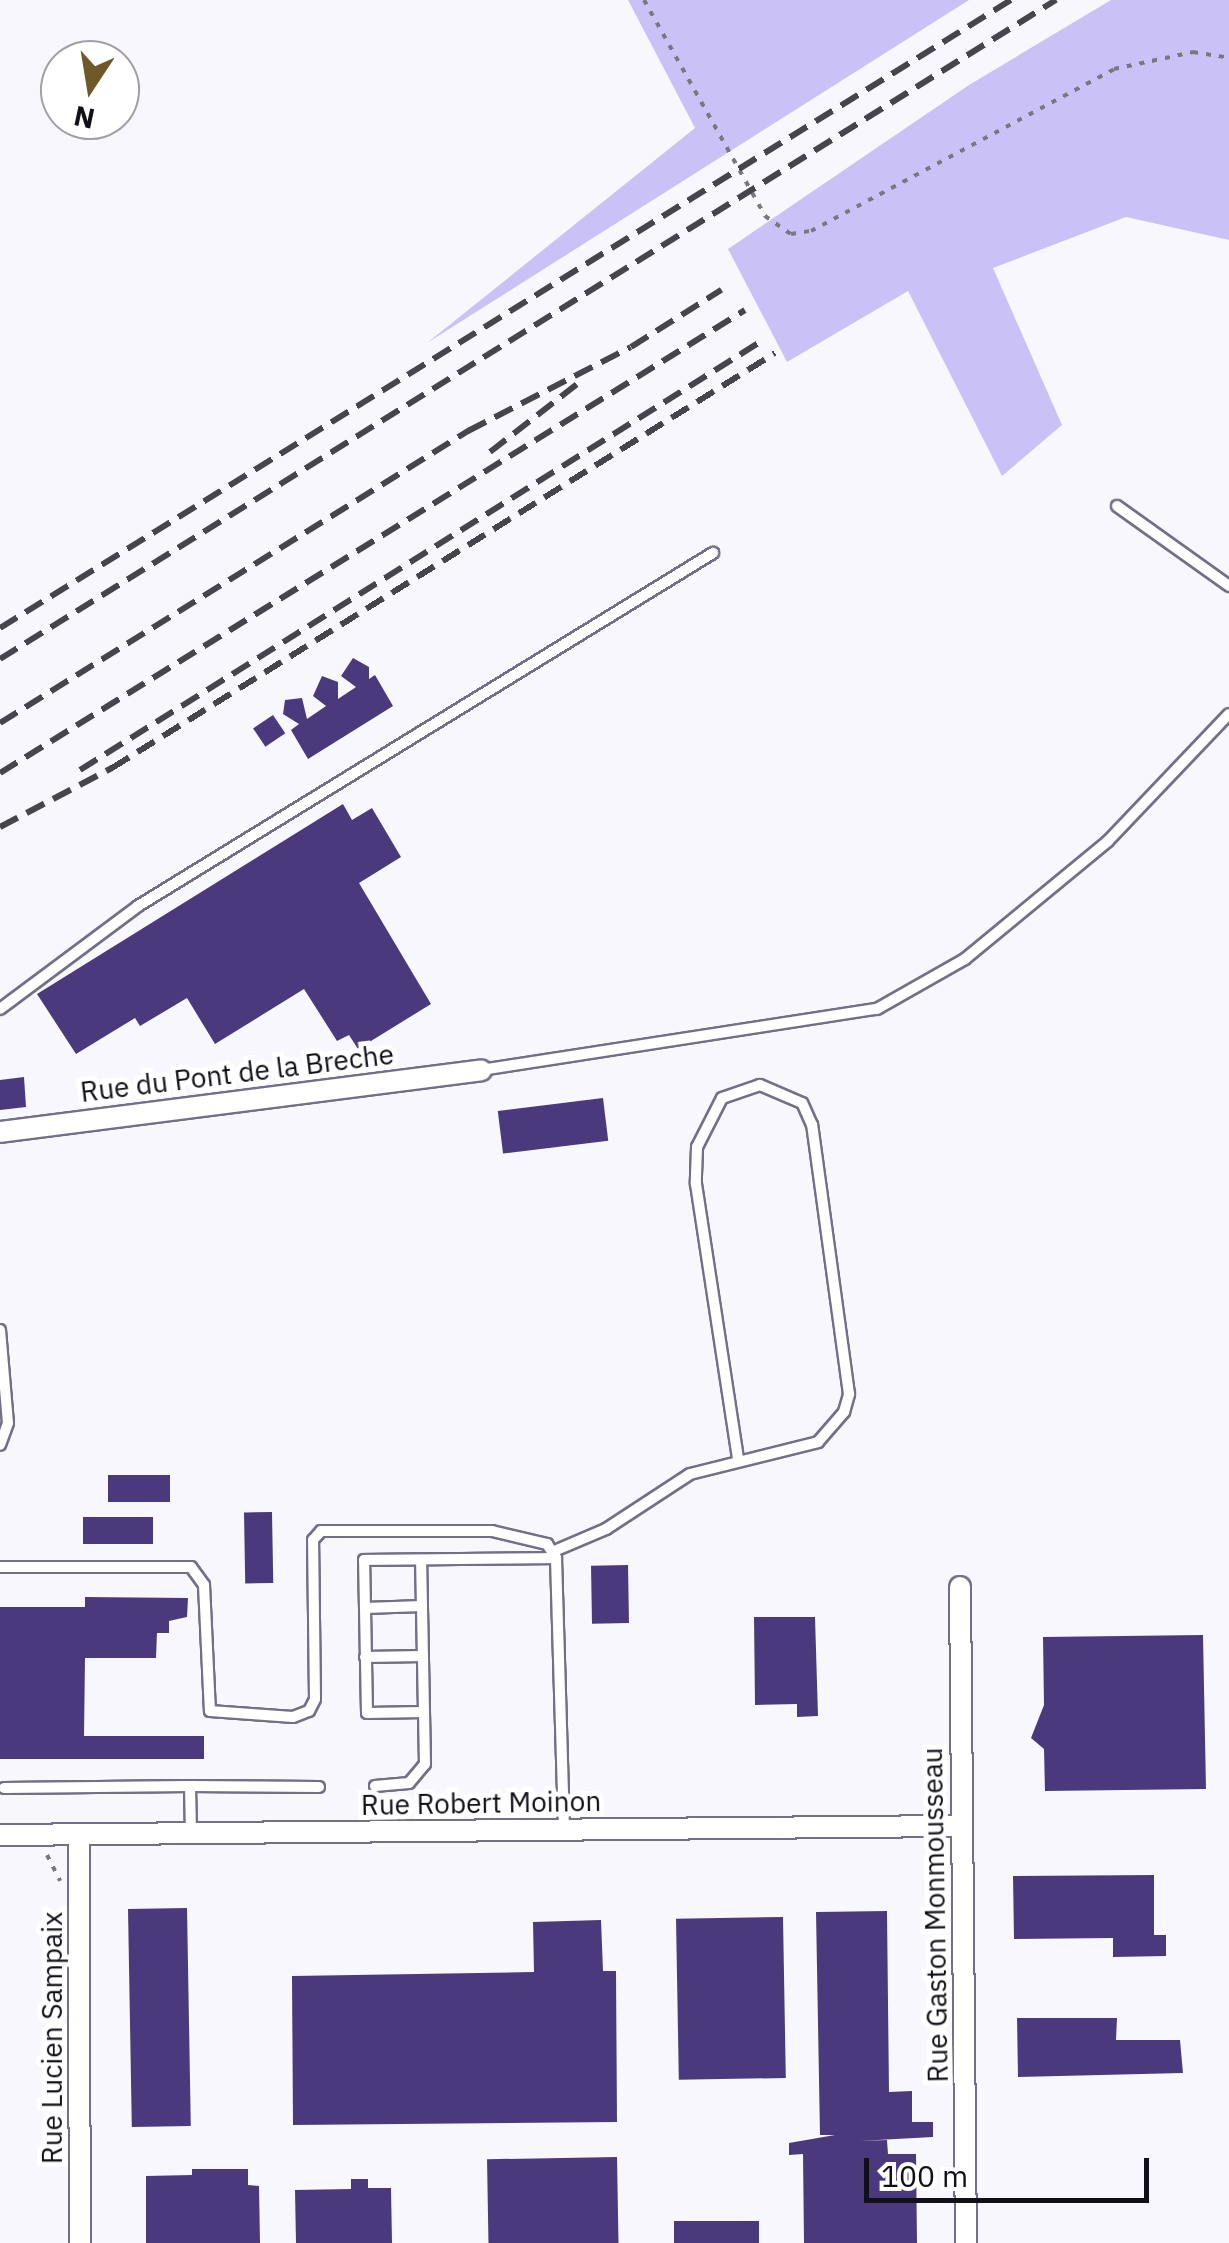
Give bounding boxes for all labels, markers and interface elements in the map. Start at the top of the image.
north arrow [40,40,140,140]
text: N [70,98,98,138]
street label: Rue du Pont de la Breche [78,1037,396,1109]
street label: Rue Gaston Monmousseau [915,1747,955,2083]
street label: Rue Robert Moinon [361,1784,601,1822]
street label: Rue Lucien Sampaix [35,1912,69,2164]
scale bar [869,2138,1154,2200]
text: 100 m [881,2156,968,2195]

